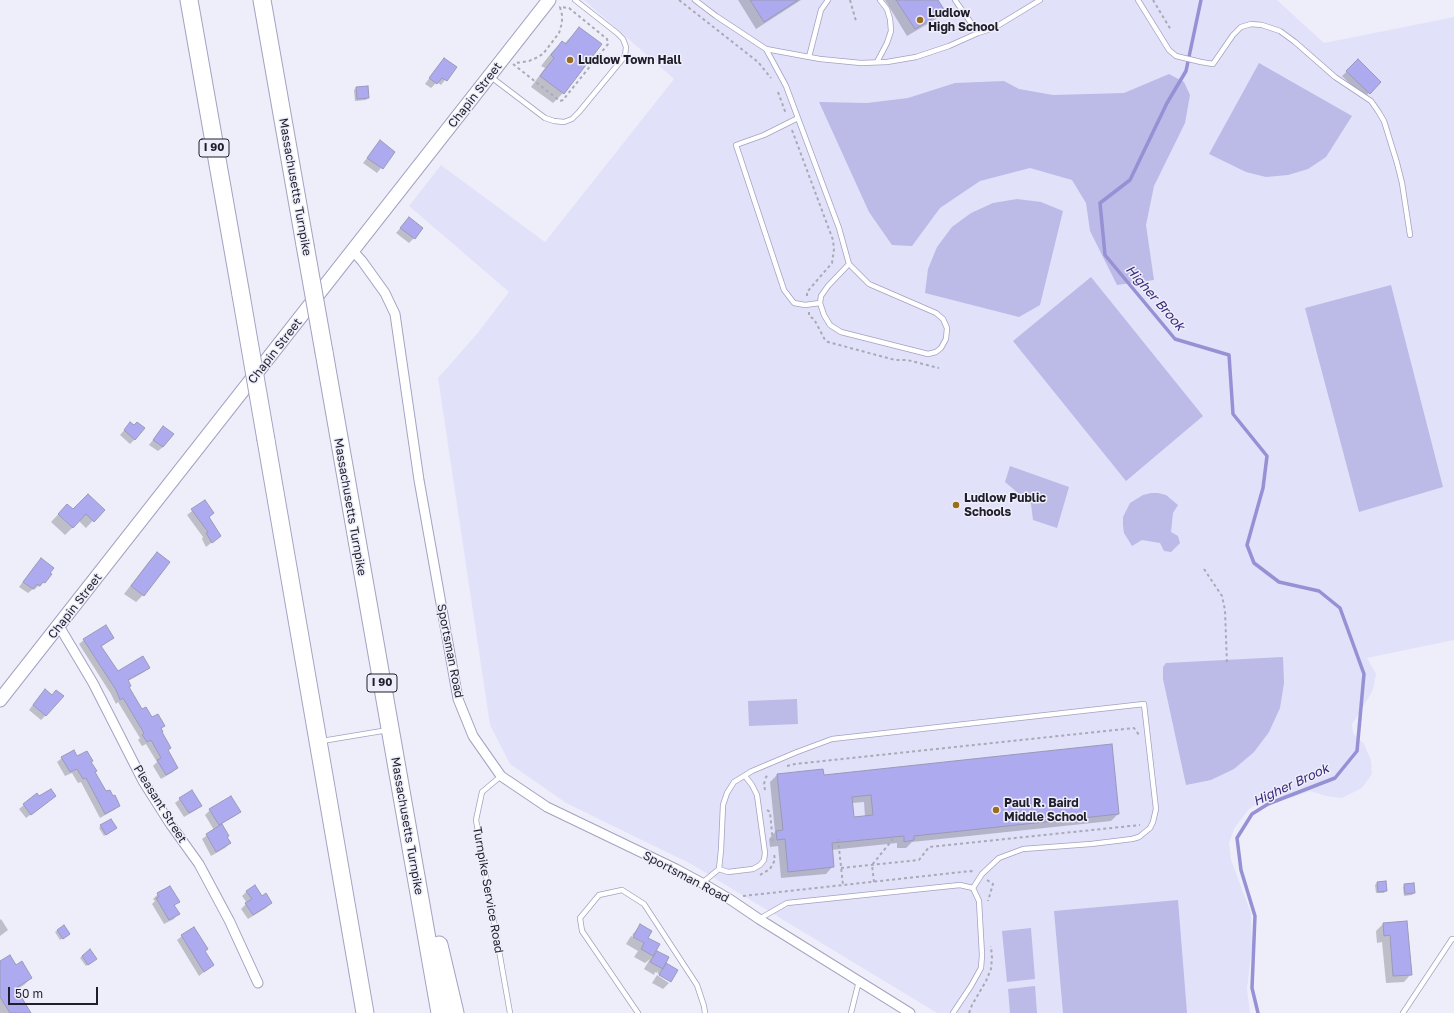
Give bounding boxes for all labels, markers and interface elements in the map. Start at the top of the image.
place label: Ludlow High School [928,6,999,34]
marker: Ludlow High School [915,15,925,25]
place label: Ludlow Town Hall [578,53,682,67]
marker: Ludlow Town Hall [565,55,575,65]
street label: Chapin Street [445,60,505,130]
street label: Massachusetts Turnpike [276,117,314,257]
road number: I 90 [199,139,229,157]
water label: Higher Brook [1122,262,1188,334]
street label: Chapin Street [245,316,305,386]
street label: Massachusetts Turnpike [331,437,369,577]
place label: Ludlow Public Schools [964,491,1046,519]
marker: Ludlow Public Schools [951,500,961,510]
street label: Chapin Street [45,571,105,641]
street label: Sportsman Road [434,603,466,699]
road number: I 90 [367,674,397,692]
street label: Massachusetts Turnpike [388,756,426,896]
water label: Higher Brook [1251,761,1331,809]
street label: Pleasant Street [130,762,190,846]
place label: Paul R. Baird Middle School [1004,796,1087,824]
marker: Paul R. Baird Middle School [991,805,1001,815]
street label: Turnpike Service Road [470,826,506,954]
street label: Sportsman Road [640,848,732,906]
scale bar [10,979,100,1005]
text: 50 m [15,986,43,1001]

